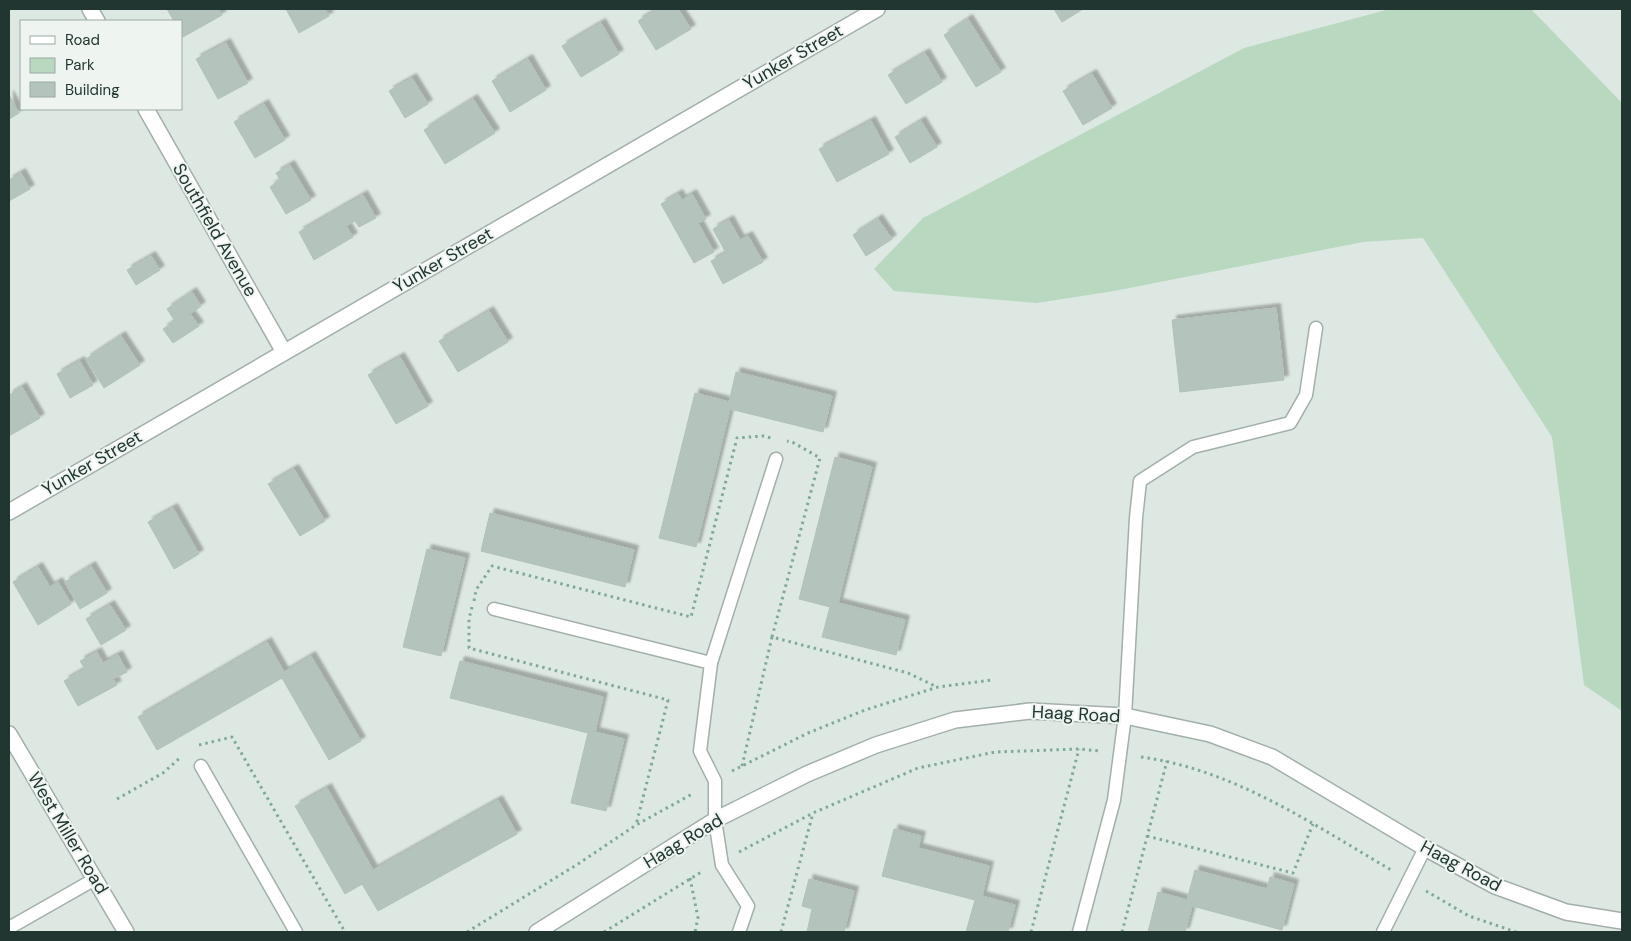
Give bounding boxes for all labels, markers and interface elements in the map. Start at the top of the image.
street label: Yunker Street [739,19,847,95]
legend [20,20,182,110]
text: Road [65,30,100,50]
text: Park [65,55,95,75]
text: Building [65,80,120,100]
street label: Southfield Avenue [167,159,263,301]
street label: Yunker Street [389,222,497,298]
street label: Yunker Street [38,425,146,501]
street label: Haag Road [1031,700,1121,728]
street label: West Miller Road [22,768,114,898]
street label: Haag Road [639,808,727,874]
street label: Haag Road [1416,835,1506,897]

